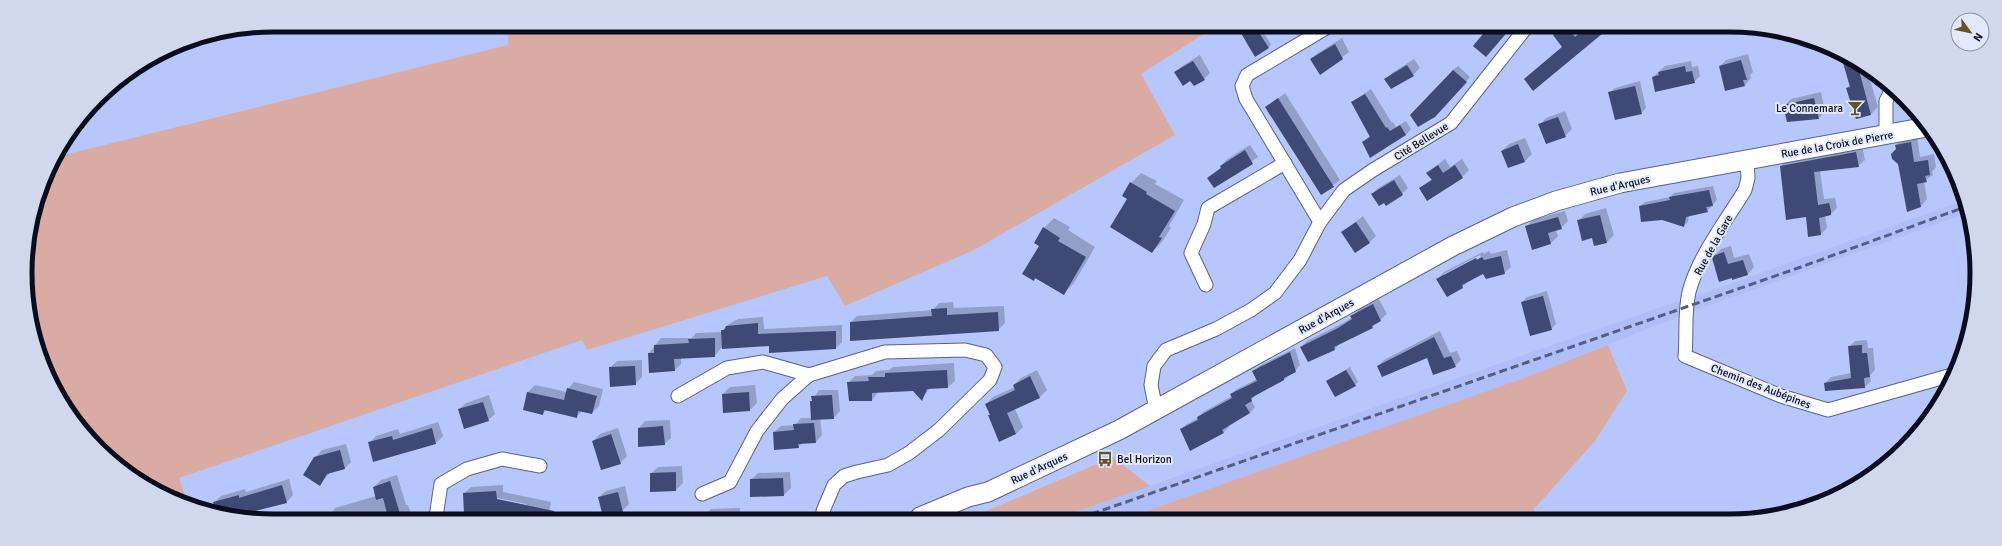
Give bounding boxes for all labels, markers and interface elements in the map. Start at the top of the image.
north arrow [1950,12,1990,52]
text: N [1970,30,1986,44]
bar icon: Le Connemara [1846,99,1864,117]
place label: Le Connemara [1776,102,1843,115]
street label: Cité Bellevue [1392,120,1451,163]
street label: Rue de la Croix de Pierre [1780,128,1894,161]
street label: Rue d'Arques [1589,172,1652,199]
street label: Rue de la Gare [1691,213,1735,278]
street label: Rue d'Arques [1296,296,1356,337]
street label: Chemin des Aubépines [1709,361,1813,412]
street label: Rue d'Arques [1009,450,1070,487]
bus stop icon: Bel Horizon [1096,450,1114,468]
place label: Bel Horizon [1117,453,1172,466]

